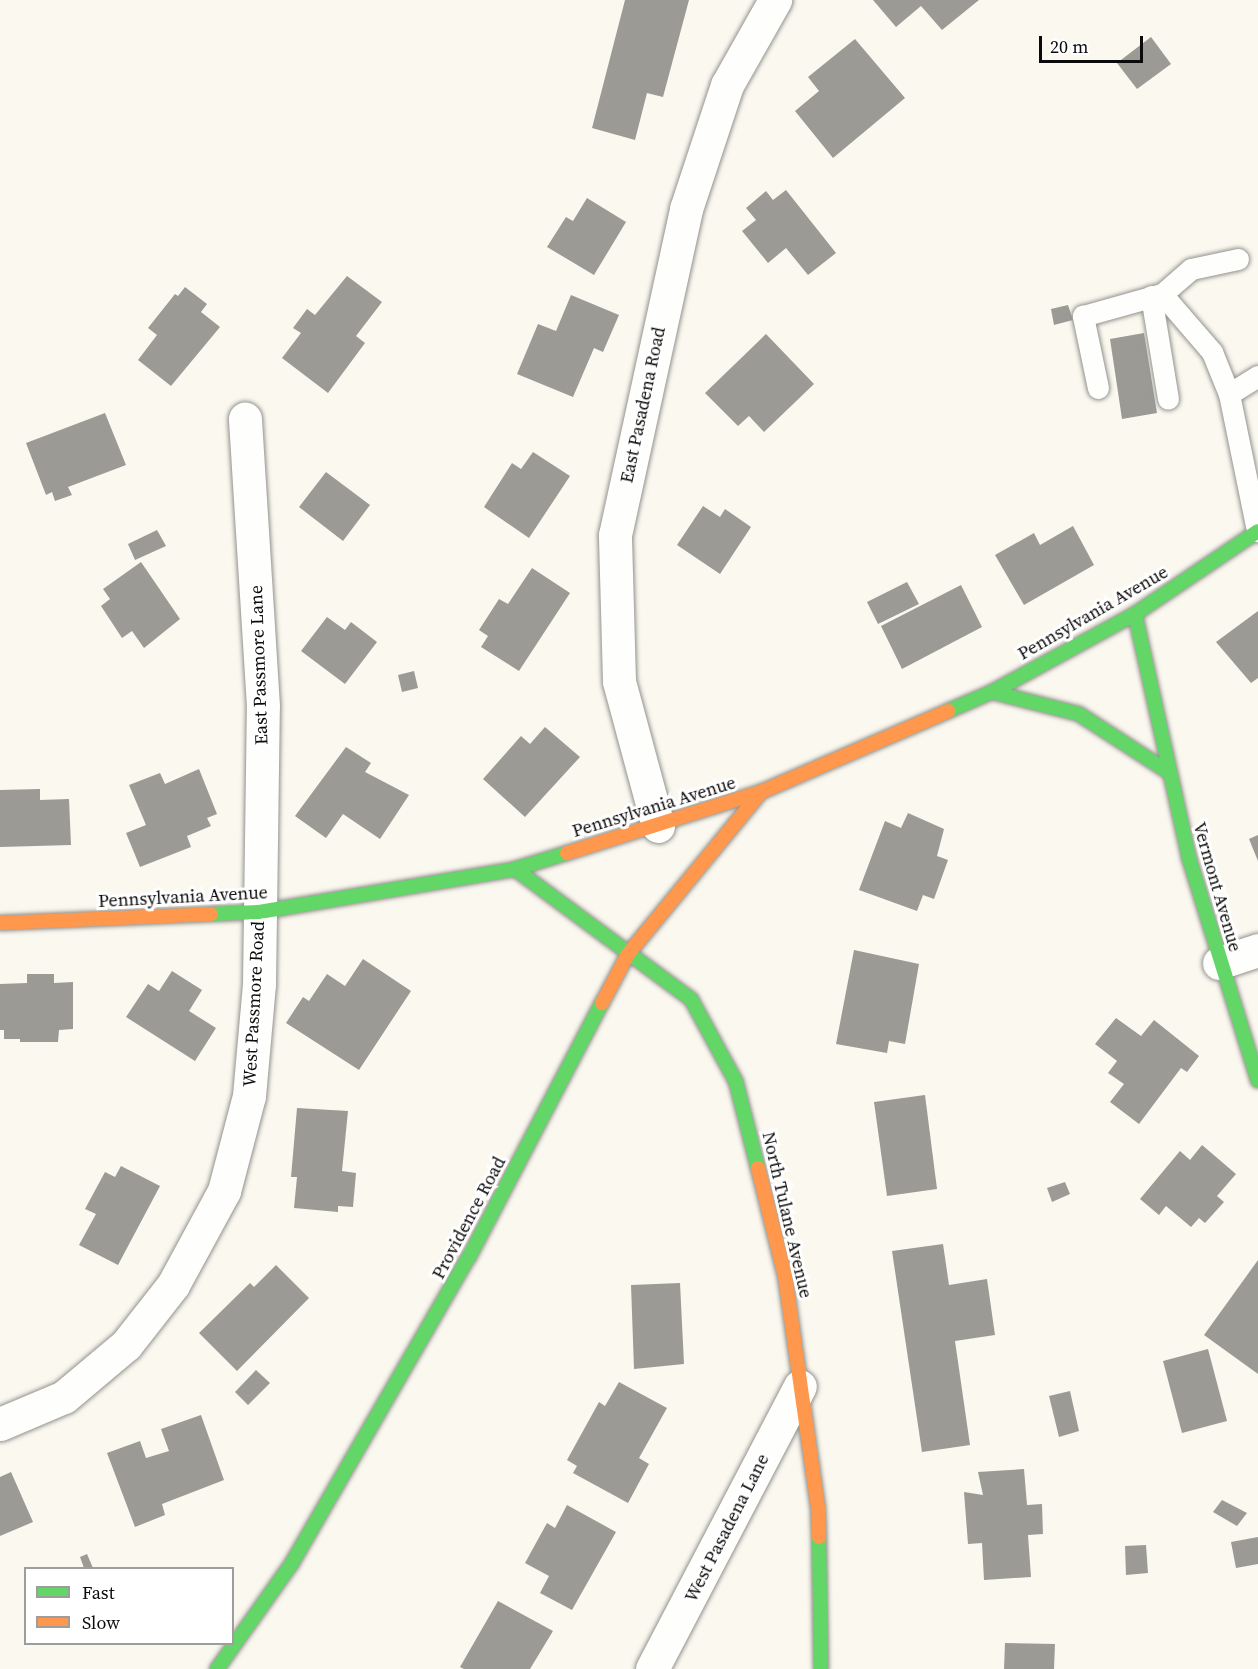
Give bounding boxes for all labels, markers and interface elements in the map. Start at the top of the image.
scale bar [1042,24,1146,62]
text: 20 m [1050,34,1088,59]
street label: East Pasadena Road [616,325,670,485]
street label: Pennsylvania Avenue [1014,561,1172,665]
street label: East Passmore Lane [245,585,273,745]
street label: Pennsylvania Avenue [570,772,738,842]
street label: Vermont Avenue [1188,820,1246,954]
street label: Pennsylvania Avenue [98,882,268,912]
street label: West Passmore Road [239,920,269,1088]
street label: North Tulane Avenue [757,1130,817,1300]
street label: Providence Road [428,1153,510,1283]
street label: West Pasadena Lane [680,1450,774,1606]
legend [24,1567,234,1645]
text: Fast [82,1580,115,1605]
text: Slow [82,1610,120,1635]

